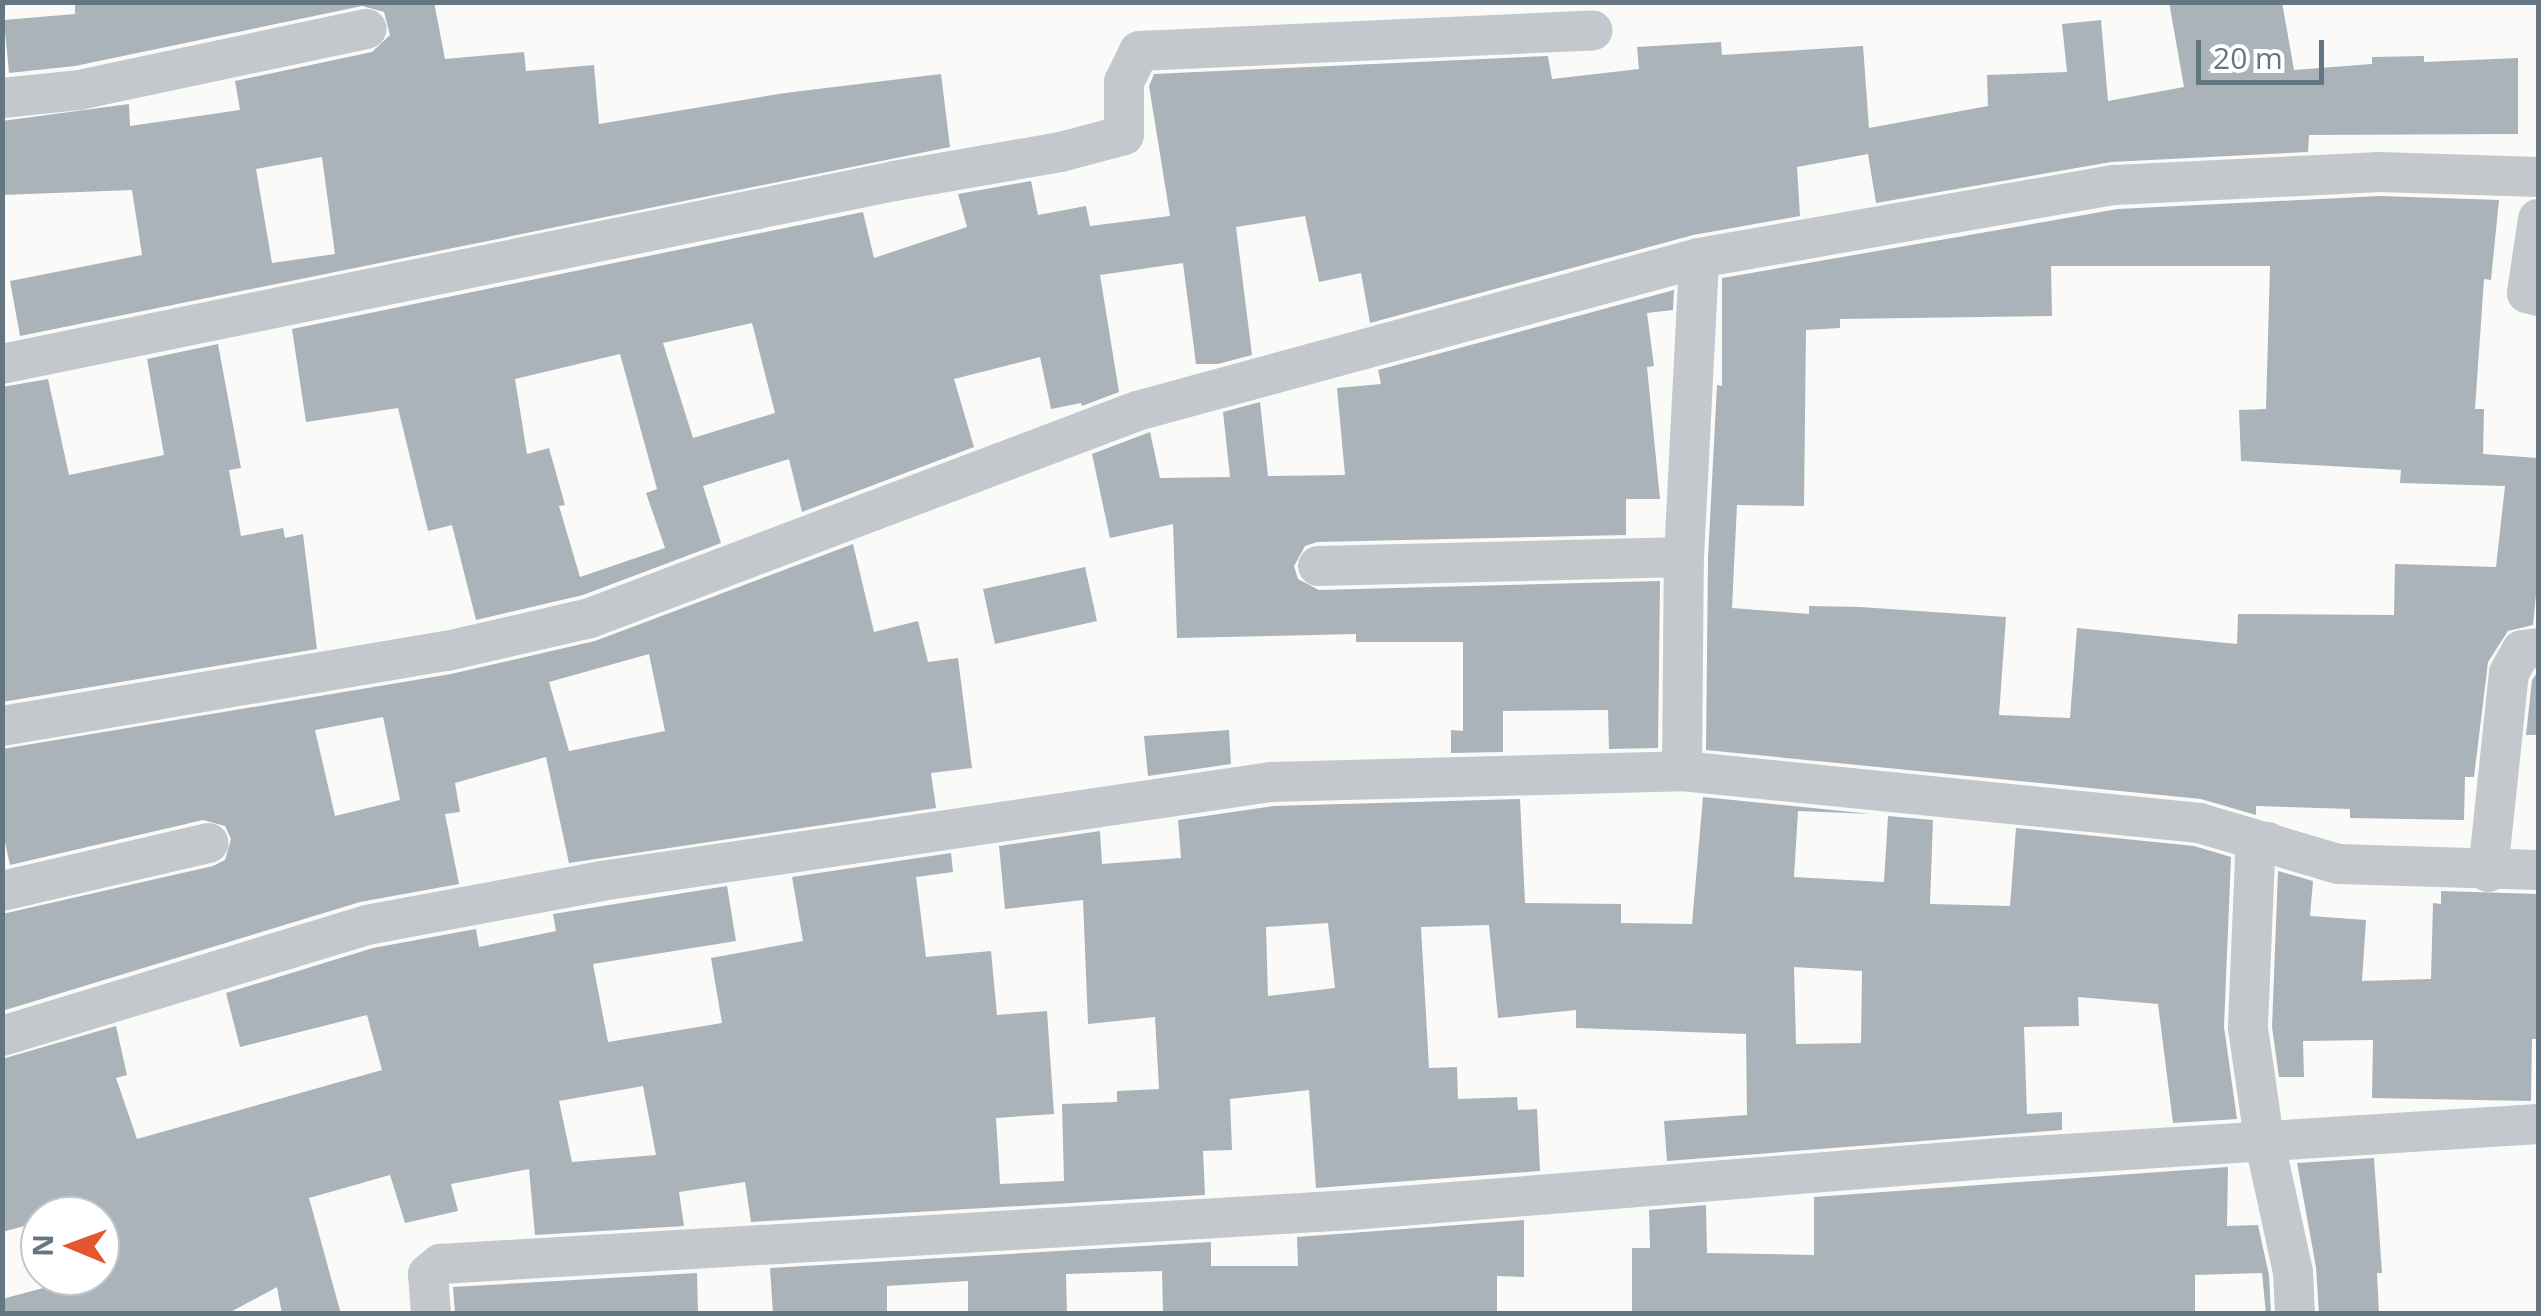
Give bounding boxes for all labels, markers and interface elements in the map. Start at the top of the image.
scale bar [2201,20,2328,82]
text: 20 m [2213,37,2283,78]
north arrow [20,1196,120,1296]
text: N [23,1234,61,1257]

